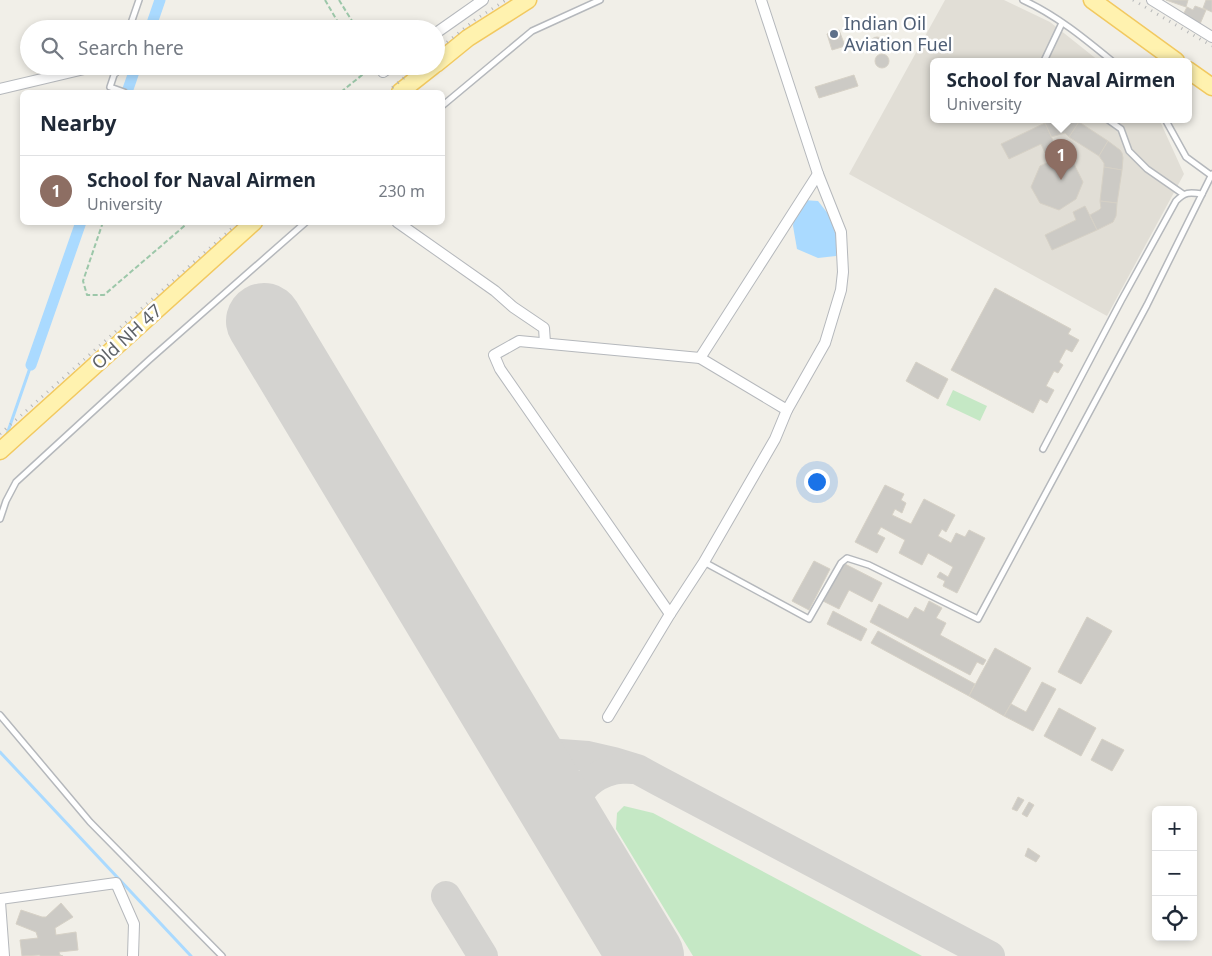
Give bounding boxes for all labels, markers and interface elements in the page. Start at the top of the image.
place label: Indian Oil Aviation Fuel [844,11,953,56]
search box [20,20,445,75]
marker: Indian Oil Aviation Fuel [828,28,840,40]
icon: search [38,34,66,62]
text: Search here [78,35,184,61]
popup [930,58,1192,123]
text: School for Naval Airmen [947,67,1175,93]
text: University [947,93,1022,115]
text: Nearby [40,109,116,137]
pin: 1 [1045,139,1077,180]
text: School for Naval Airmen [87,167,316,193]
text: 1 [51,180,61,202]
text: 230 m [378,180,425,202]
text: University [87,193,162,215]
street label: Old NH 47 [86,298,167,374]
your location [804,469,830,495]
map controls [1152,806,1197,941]
button: + [1152,806,1197,851]
button: − [1152,851,1197,896]
button: locate [1152,896,1197,941]

